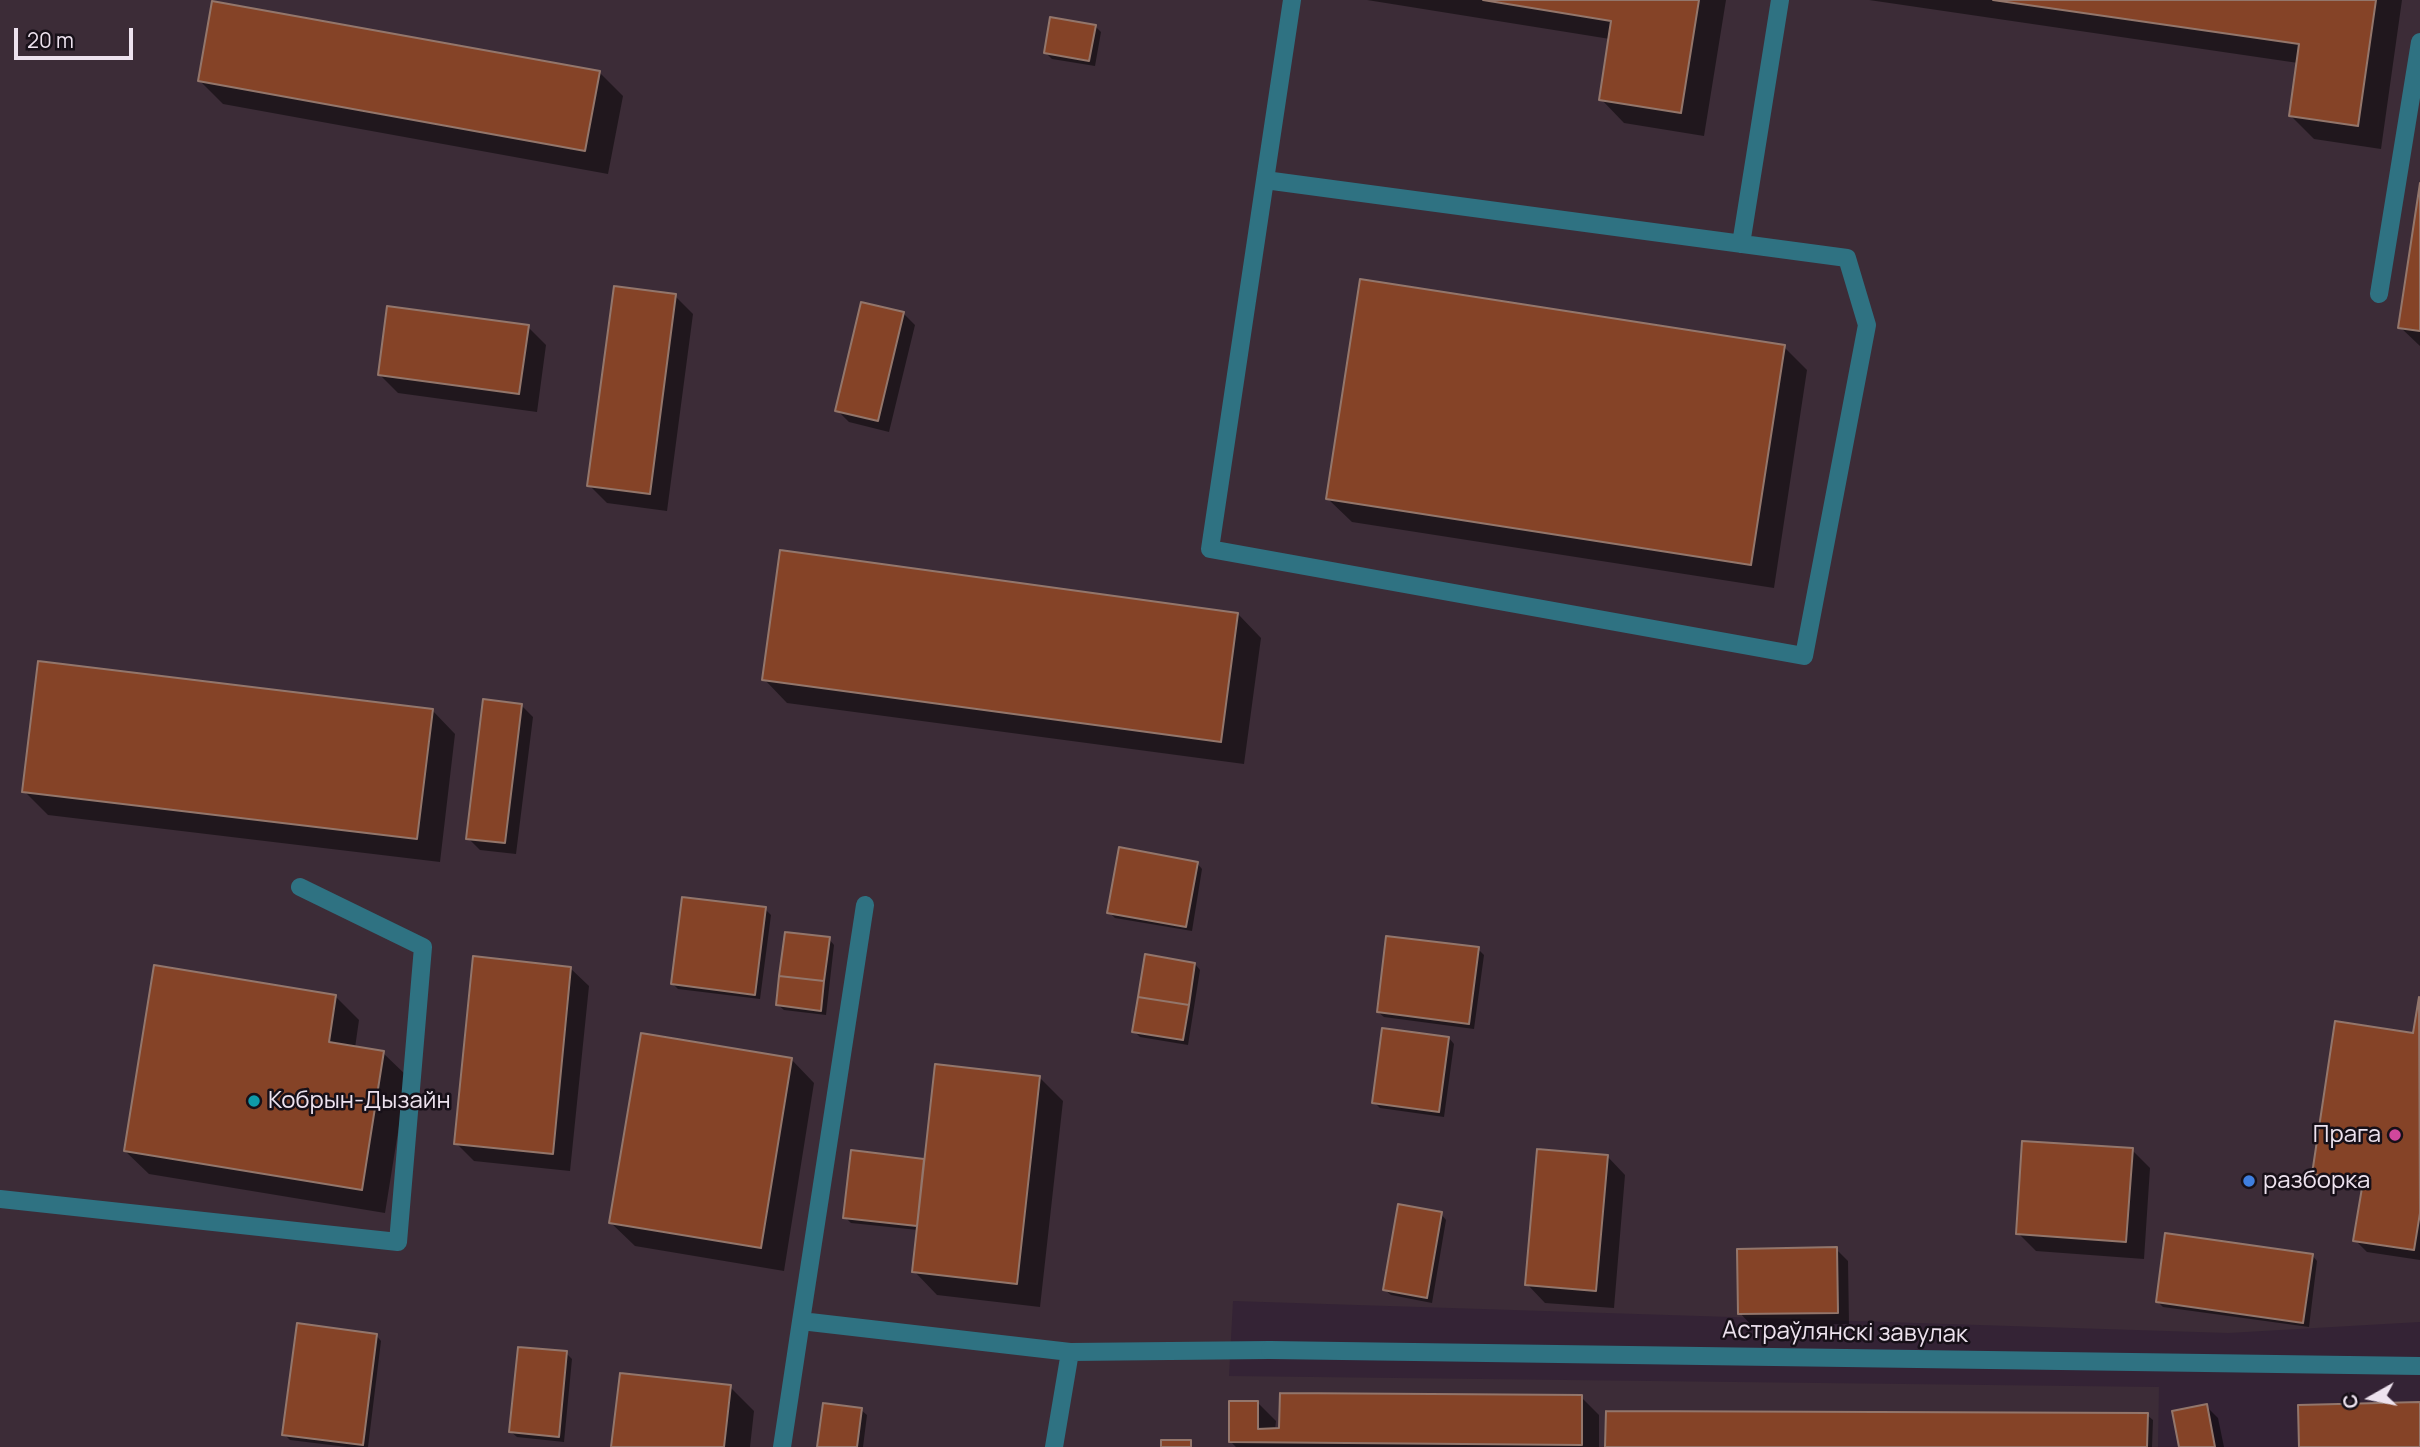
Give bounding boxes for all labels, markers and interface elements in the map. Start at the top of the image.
scale bar [18,14,136,58]
text: 20 m [27,26,74,54]
place label: Кобрын-Дызайн [268,1087,451,1115]
marker: Кобрын-Дызайн [246,1093,262,1109]
place label: Прага [2313,1121,2381,1149]
marker: Прага [2387,1127,2403,1143]
place label: разборка [2263,1167,2370,1195]
marker: разборка [2241,1173,2257,1189]
street label: Астраўлянскі завулак [1722,1316,1968,1350]
north arrow [2336,1363,2406,1433]
text: С [2336,1392,2364,1410]

